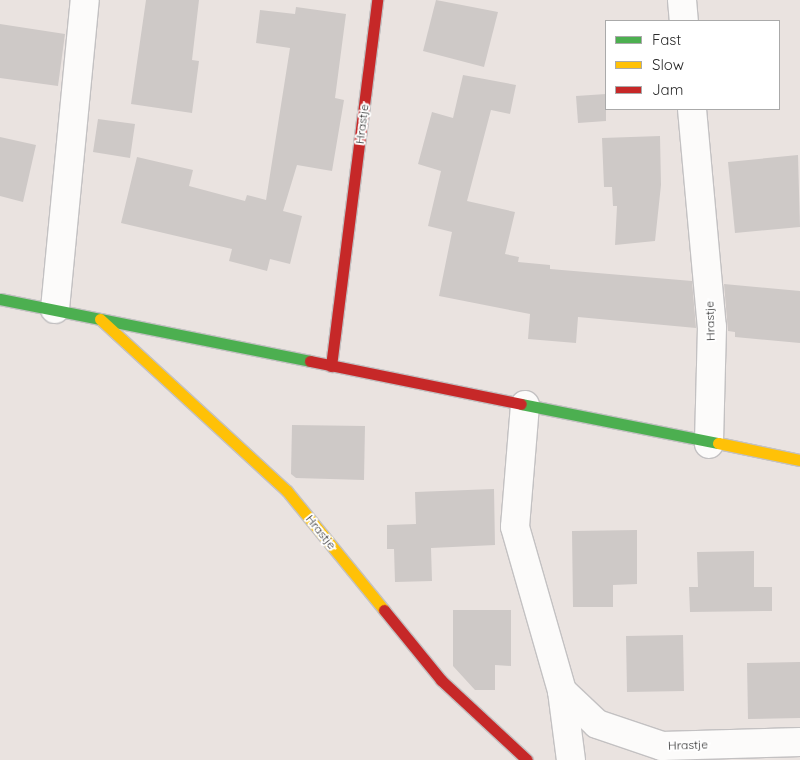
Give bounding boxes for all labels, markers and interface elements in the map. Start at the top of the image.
legend [605,20,780,110]
text: Fast [652,30,681,49]
text: Slow [652,55,684,74]
text: Jam [652,80,683,99]
street label: Hrastje [352,103,372,145]
street label: Hrastje [702,301,718,341]
street label: Hrastje [303,512,339,552]
street label: Hrastje [668,737,708,753]

